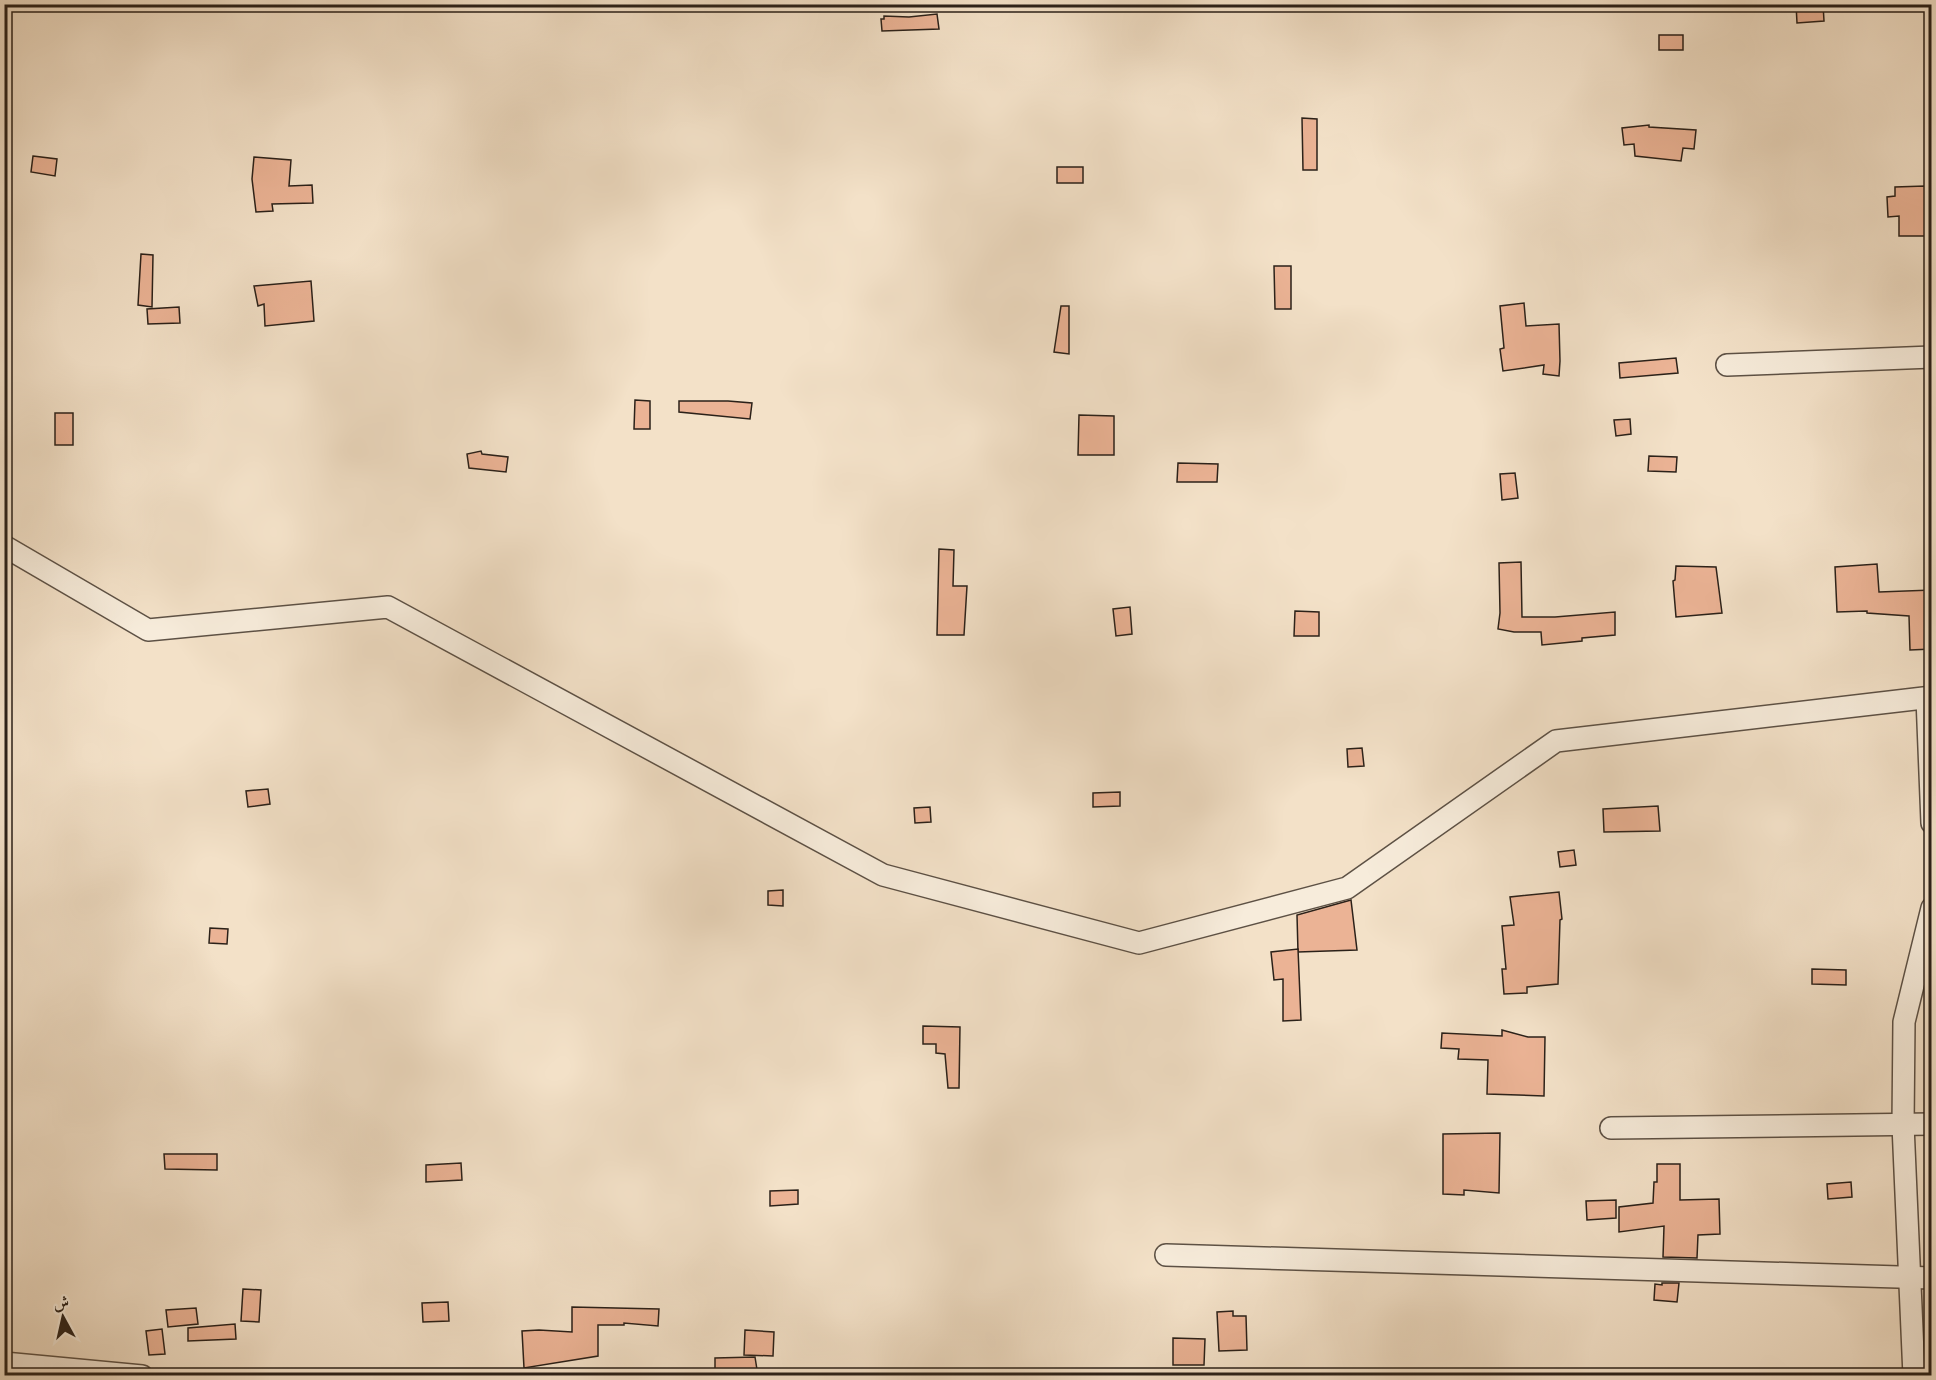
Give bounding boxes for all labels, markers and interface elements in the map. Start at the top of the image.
north arrow [33,1287,93,1347]
text: ش [52,1291,70,1315]

